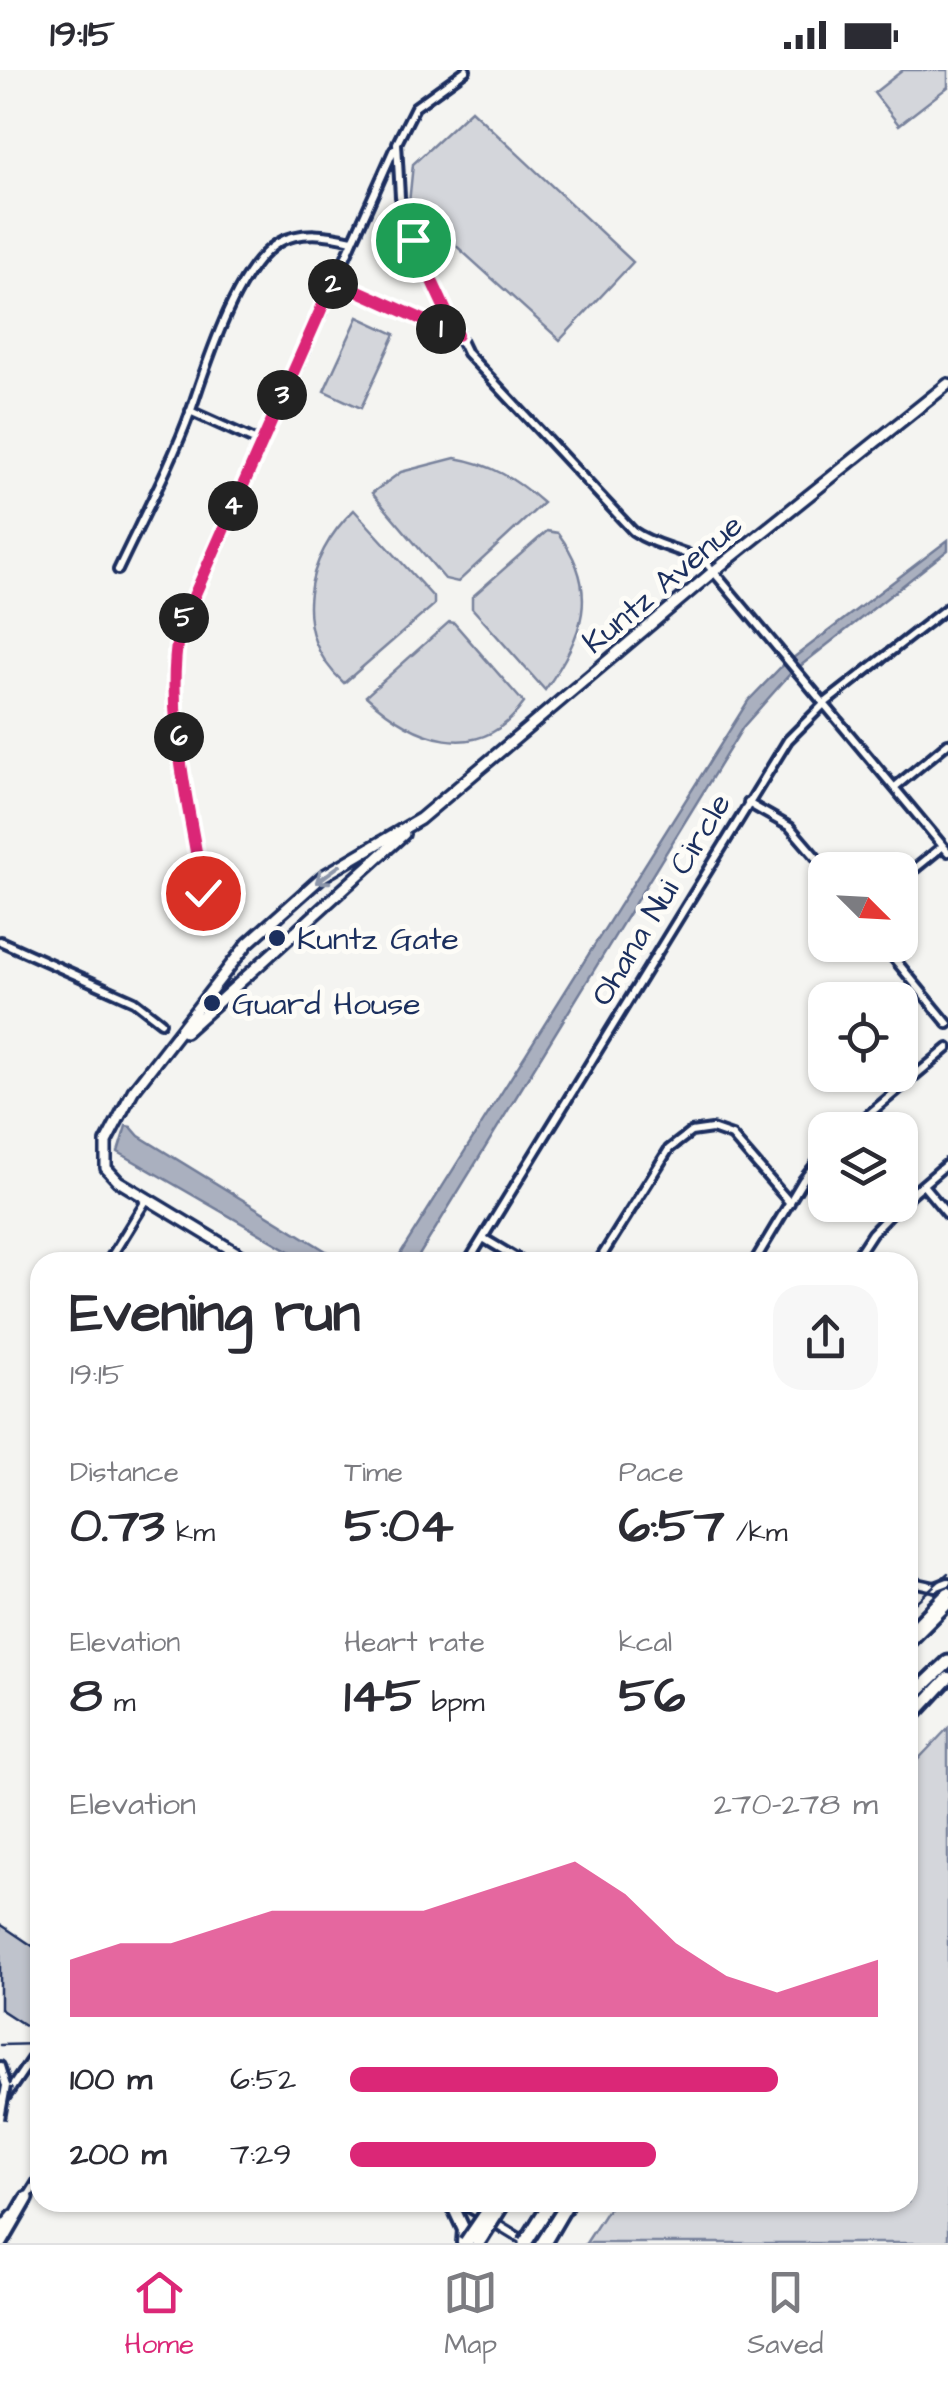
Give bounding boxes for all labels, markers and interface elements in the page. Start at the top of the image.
text: 19:15 [50,9,115,61]
pin [371,198,456,283]
icon: arrive [386,213,441,268]
pin: 2 [308,259,358,309]
text: 2 [325,264,341,303]
pin: 1 [416,304,466,354]
text: 1 [439,309,443,348]
pin: 3 [257,370,307,420]
text: 3 [275,375,289,414]
pin: 4 [208,481,258,531]
text: 4 [223,486,243,525]
street label: Kuntz Avenue [573,504,753,665]
pin: 5 [159,593,209,643]
text: 5 [174,598,194,637]
pin: 6 [154,712,204,762]
text: 6 [170,717,188,756]
street label: Ohana Nui Circle [580,785,742,1014]
pin [161,851,246,936]
north arrow [808,852,918,962]
map controls [808,852,918,1222]
one-way arrow [315,863,342,884]
icon: check [176,866,231,921]
place label: Kuntz Gate [297,917,459,962]
marker: Kuntz Gate [266,927,288,949]
place label: Guard House [232,982,421,1027]
button: locate [808,982,918,1092]
marker: Guard House [201,992,223,1014]
button: layers [808,1112,918,1222]
text: Evening run [70,1276,360,1352]
button: share [773,1285,878,1390]
text: 19:15 [70,1352,124,1397]
text: Distance [70,1453,179,1492]
text: Time [344,1453,403,1492]
text: Pace [619,1453,684,1492]
text: 0.73 [70,1492,165,1561]
text: 5:04 [344,1492,454,1561]
text: 6:57 [619,1492,725,1561]
text: km [165,1513,215,1552]
text: /km [725,1513,787,1552]
text: Elevation [70,1623,180,1662]
text: Heart rate [344,1623,485,1662]
text: kcal [619,1623,672,1662]
text: 8 [70,1662,102,1731]
text: 145 [344,1662,420,1731]
text: 56 [619,1662,685,1731]
text: m [102,1683,135,1722]
text: bpm [420,1683,484,1722]
text: Elevation [70,1782,196,1827]
text: 270–278 m [713,1782,878,1827]
text: 100 m [70,2057,152,2102]
text: 6:52 [230,2057,296,2102]
text: 200 m [70,2132,166,2177]
text: 7:29 [230,2132,292,2177]
tab: Home [125,2265,194,2364]
tab: Map [443,2265,498,2364]
tab: Saved [747,2265,823,2364]

